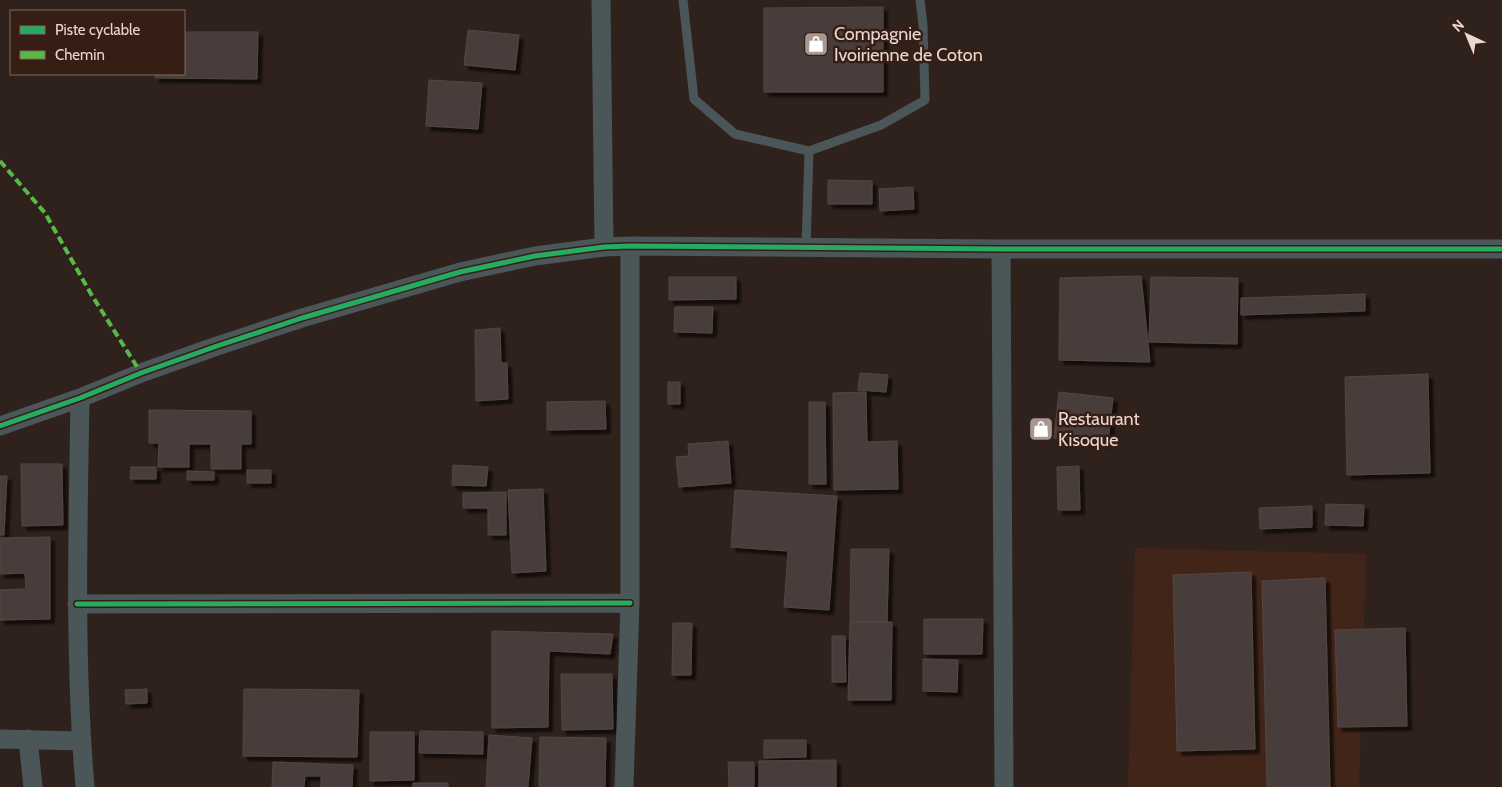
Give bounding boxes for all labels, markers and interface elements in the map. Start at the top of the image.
legend [10,10,185,75]
north arrow [1442,10,1492,60]
text: N [1448,16,1468,36]
text: Piste cyclable [55,21,141,39]
place label: Compagnie Ivoirienne de Coton [834,23,983,66]
shop icon: Compagnie Ivoirienne de Coton [803,31,829,57]
text: Chemin [55,46,105,64]
place label: Restaurant Kisoque [1058,408,1140,451]
shop icon: Restaurant Kisoque [1028,416,1054,442]

